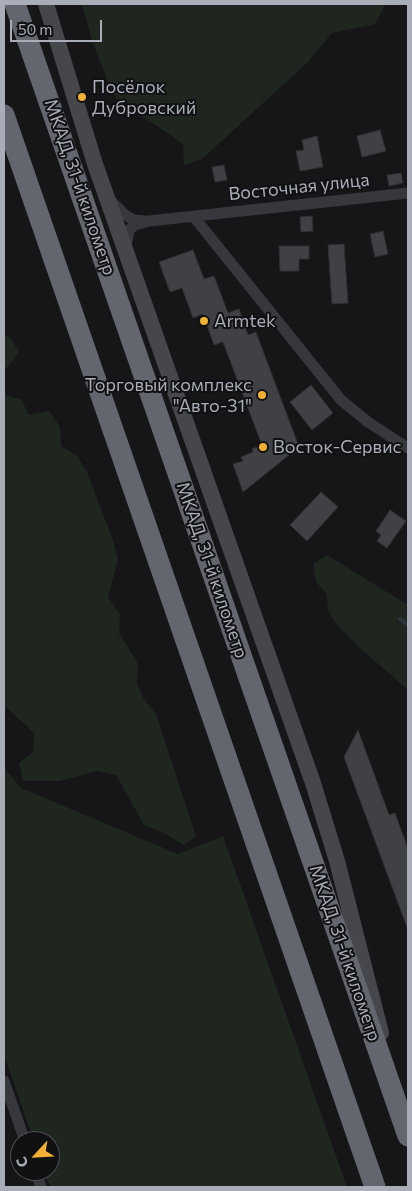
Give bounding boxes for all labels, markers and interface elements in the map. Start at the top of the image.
scale bar [12,10,105,42]
text: 50 m [18,20,52,38]
place label: Посёлок Дубровский [92,76,196,118]
marker: Посёлок Дубровский [76,91,88,103]
street label: МКАД, 31-й километр [40,96,120,278]
street label: Восточная улица [227,169,371,205]
place label: Armtek [214,310,276,332]
marker: Armtek [198,315,210,327]
place label: Торговый комплекс "Авто-31" [85,374,252,416]
marker: Торговый комплекс "Авто-31" [256,389,268,401]
place label: Восток-Сервис [273,436,401,458]
marker: Восток-Сервис [257,441,269,453]
street label: МКАД, 31-й километр [172,479,252,661]
street label: МКАД, 31-й километр [305,862,385,1044]
north arrow [10,1131,60,1181]
text: С [12,1154,32,1170]

